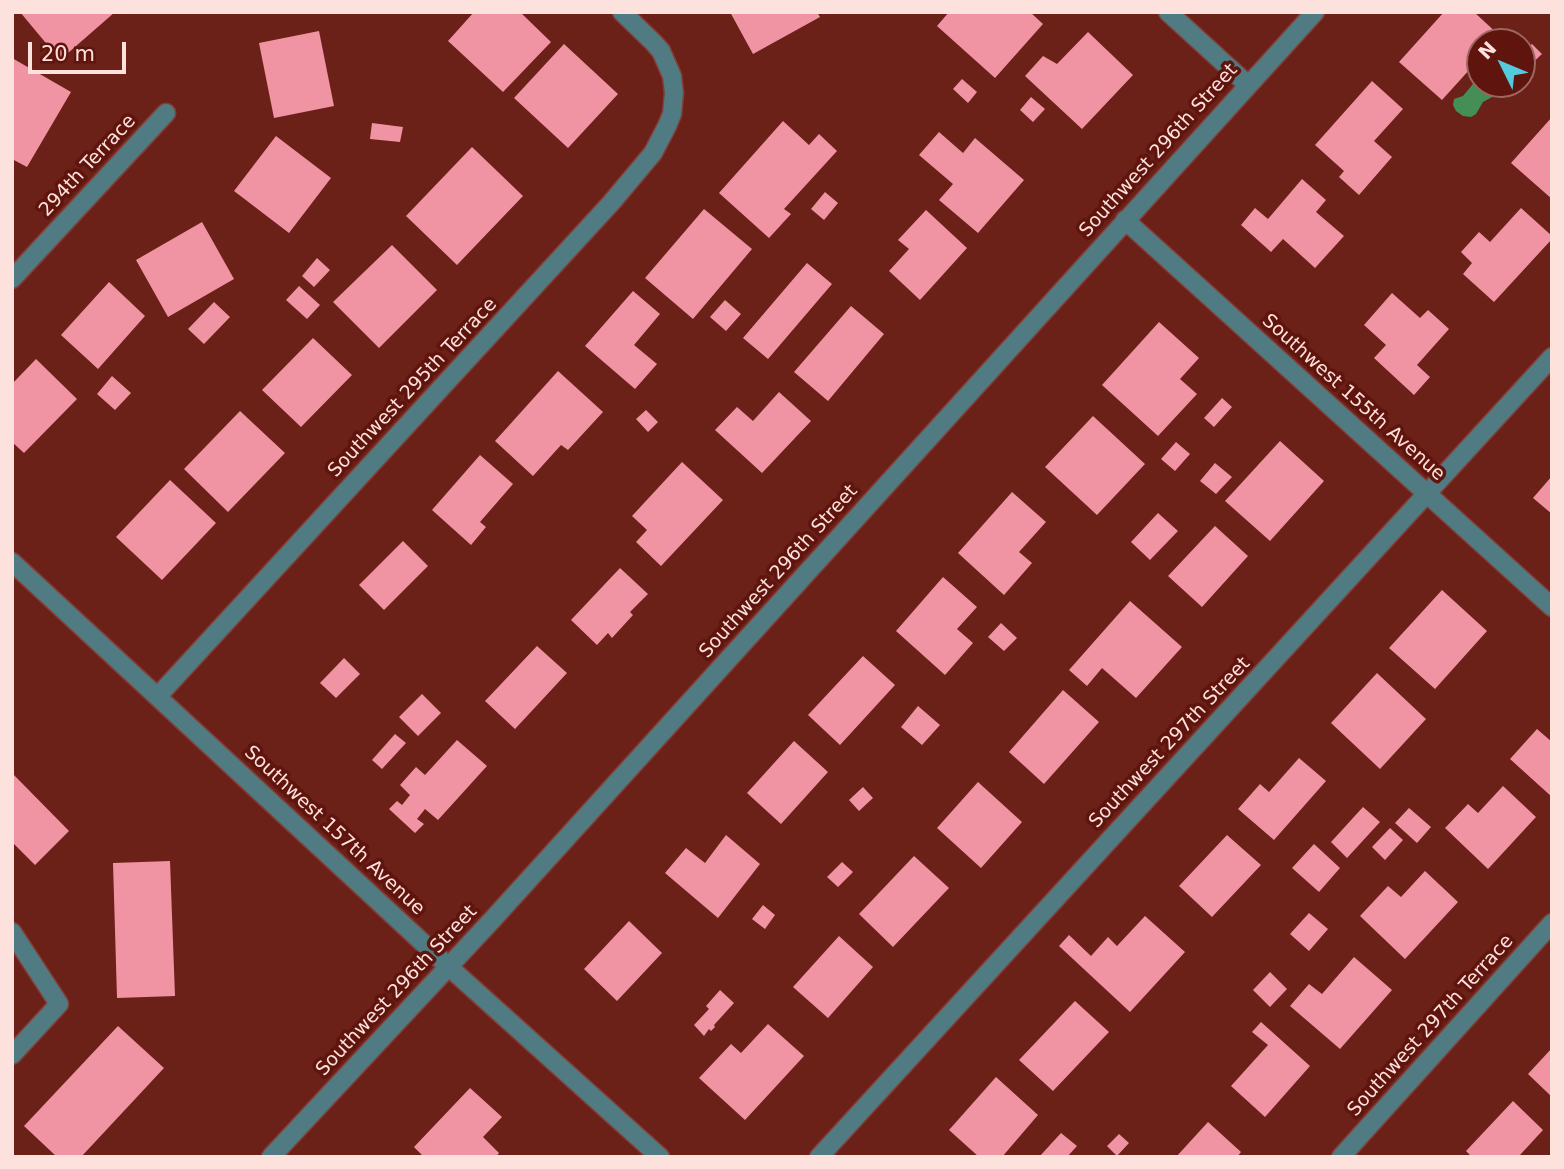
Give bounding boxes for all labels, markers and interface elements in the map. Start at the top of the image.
scale bar [32,28,130,72]
north arrow [1466,28,1536,98]
text: N [1474,37,1501,63]
text: 20 m [41,42,95,66]
street label: Southwest 296th Street [1075,60,1243,242]
street label: 294th Terrace [35,110,141,222]
street label: Southwest 295th Terrace [324,294,502,482]
street label: Southwest 155th Avenue [1257,310,1449,486]
street label: Southwest 296th Street [695,481,863,663]
street label: Southwest 297th Street [1085,653,1255,833]
street label: Southwest 157th Avenue [239,741,429,921]
street label: Southwest 296th Street [312,901,482,1081]
street label: Southwest 297th Terrace [1343,930,1519,1122]

